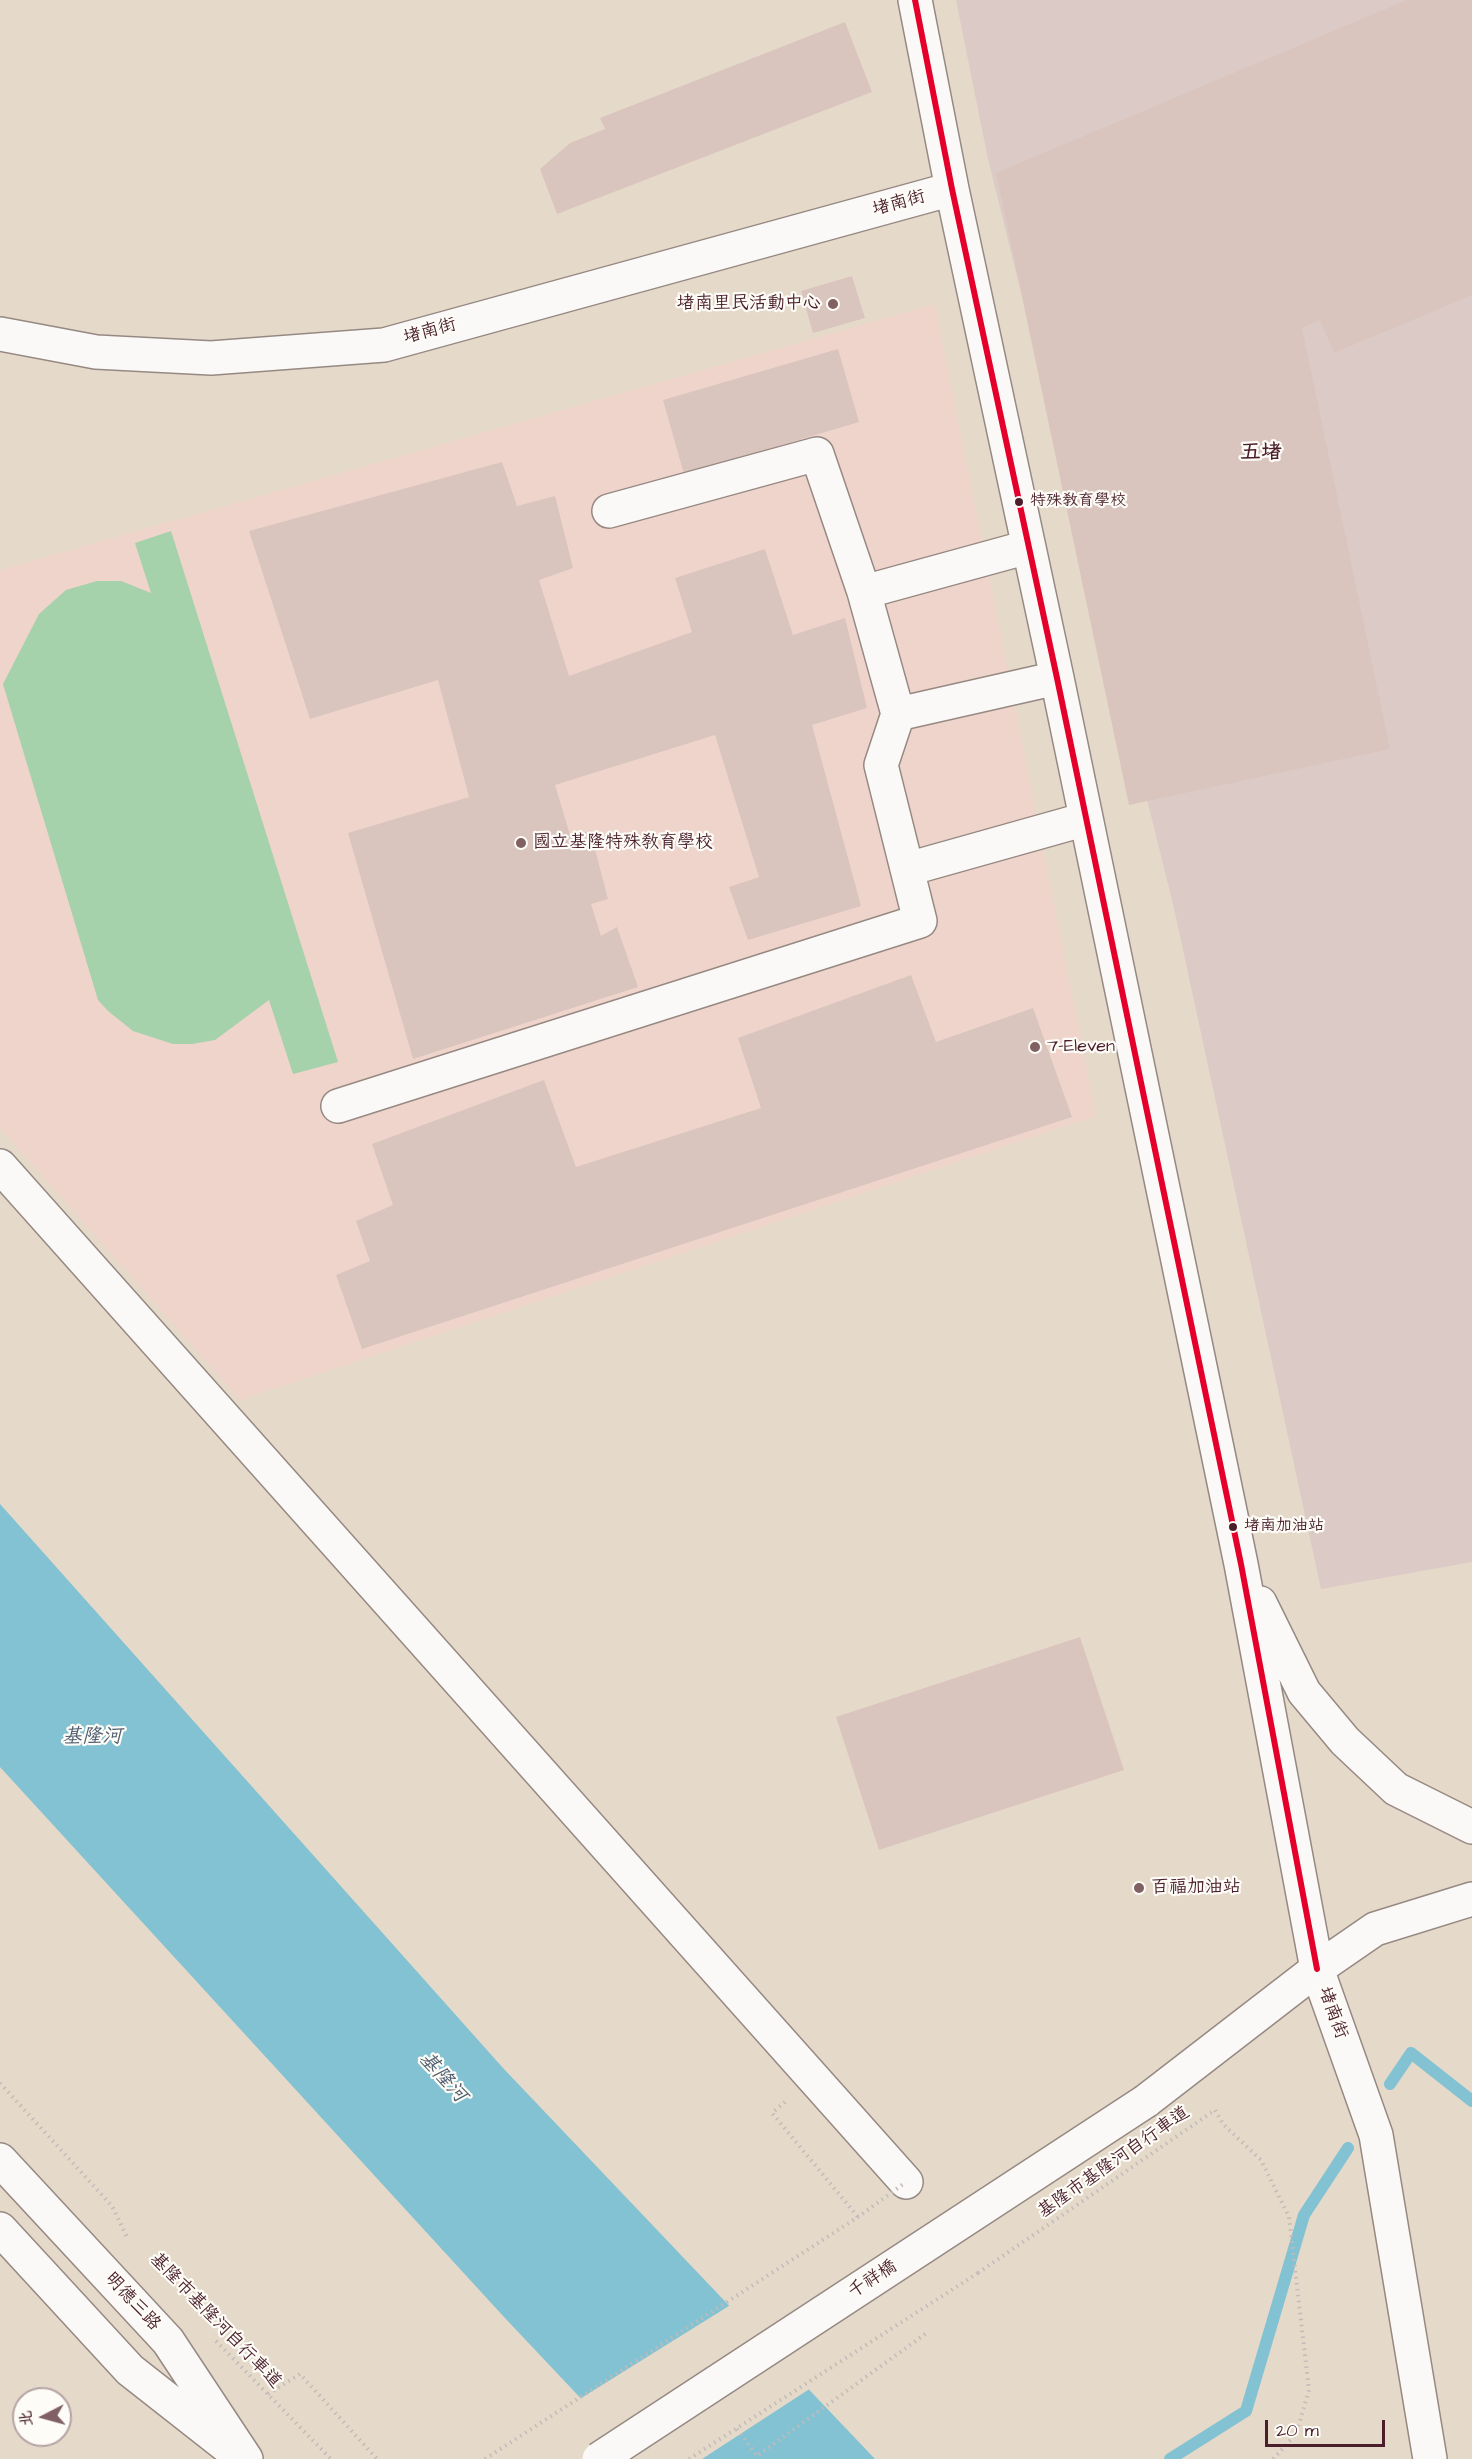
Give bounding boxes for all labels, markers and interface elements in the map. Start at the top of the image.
street label: 堵南街 [870,187,928,221]
place label: 堵南里民活動中心 [677,293,821,315]
marker: 堵南里民活動中心 [826,297,840,311]
street label: 堵南街 [401,315,459,349]
district label: 五堵 [1240,441,1282,467]
place label: 特殊教育學校 [1030,492,1126,512]
marker: 特殊教育學校 [1013,496,1025,508]
place label: 國立基隆特殊教育學校 [533,832,713,854]
marker: 國立基隆特殊教育學校 [514,836,528,850]
place label: 7-Eleven [1047,1036,1115,1058]
marker: 7-Eleven [1028,1040,1042,1054]
place label: 堵南加油站 [1244,1517,1324,1537]
marker: 堵南加油站 [1227,1521,1239,1533]
water label: 基隆河 [62,1726,122,1750]
place label: 百福加油站 [1151,1877,1241,1899]
marker: 百福加油站 [1132,1881,1146,1895]
street label: 堵南街 [1313,1984,1351,2042]
water label: 基隆河 [413,2048,471,2108]
street label: 基隆市基隆河自行車道 [1034,2103,1194,2223]
street label: 基隆市基隆河自行車道 [145,2249,285,2393]
street label: 千祥橋 [844,2256,902,2304]
street label: 明德三路 [100,2268,164,2336]
north arrow [12,2387,72,2447]
scale bar [1268,2408,1388,2446]
text: 北 [14,2410,38,2428]
text: 20 m [1276,2418,1319,2443]

